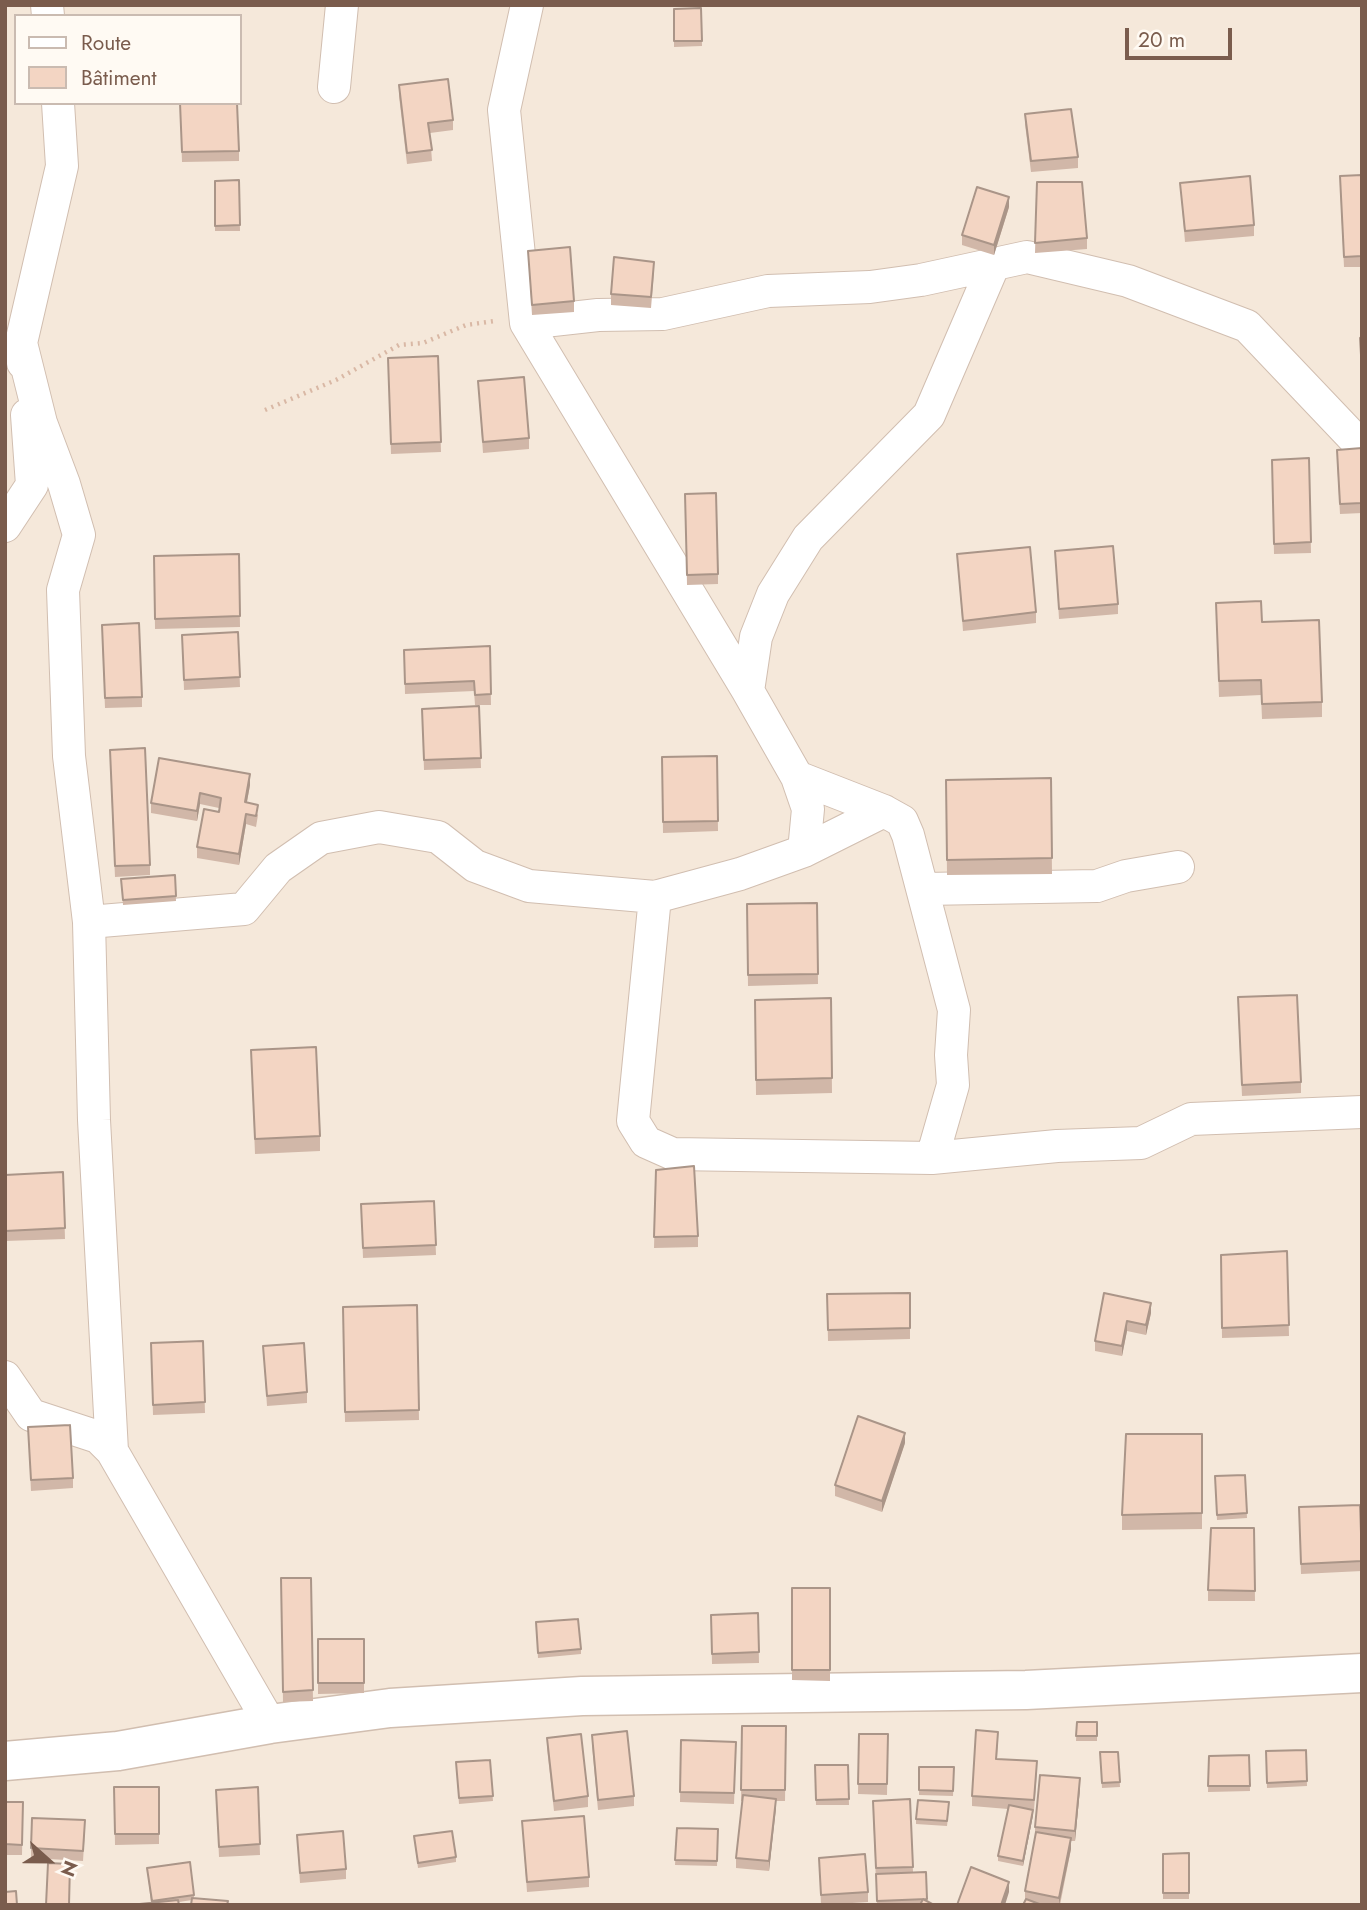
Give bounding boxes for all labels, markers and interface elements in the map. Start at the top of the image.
legend [14,14,242,105]
scale bar [1129,14,1236,58]
text: 20 m [1138,25,1185,55]
text: Route [81,28,131,58]
text: Bâtiment [81,63,157,93]
north arrow [14,1826,84,1896]
text: N [54,1857,84,1881]

